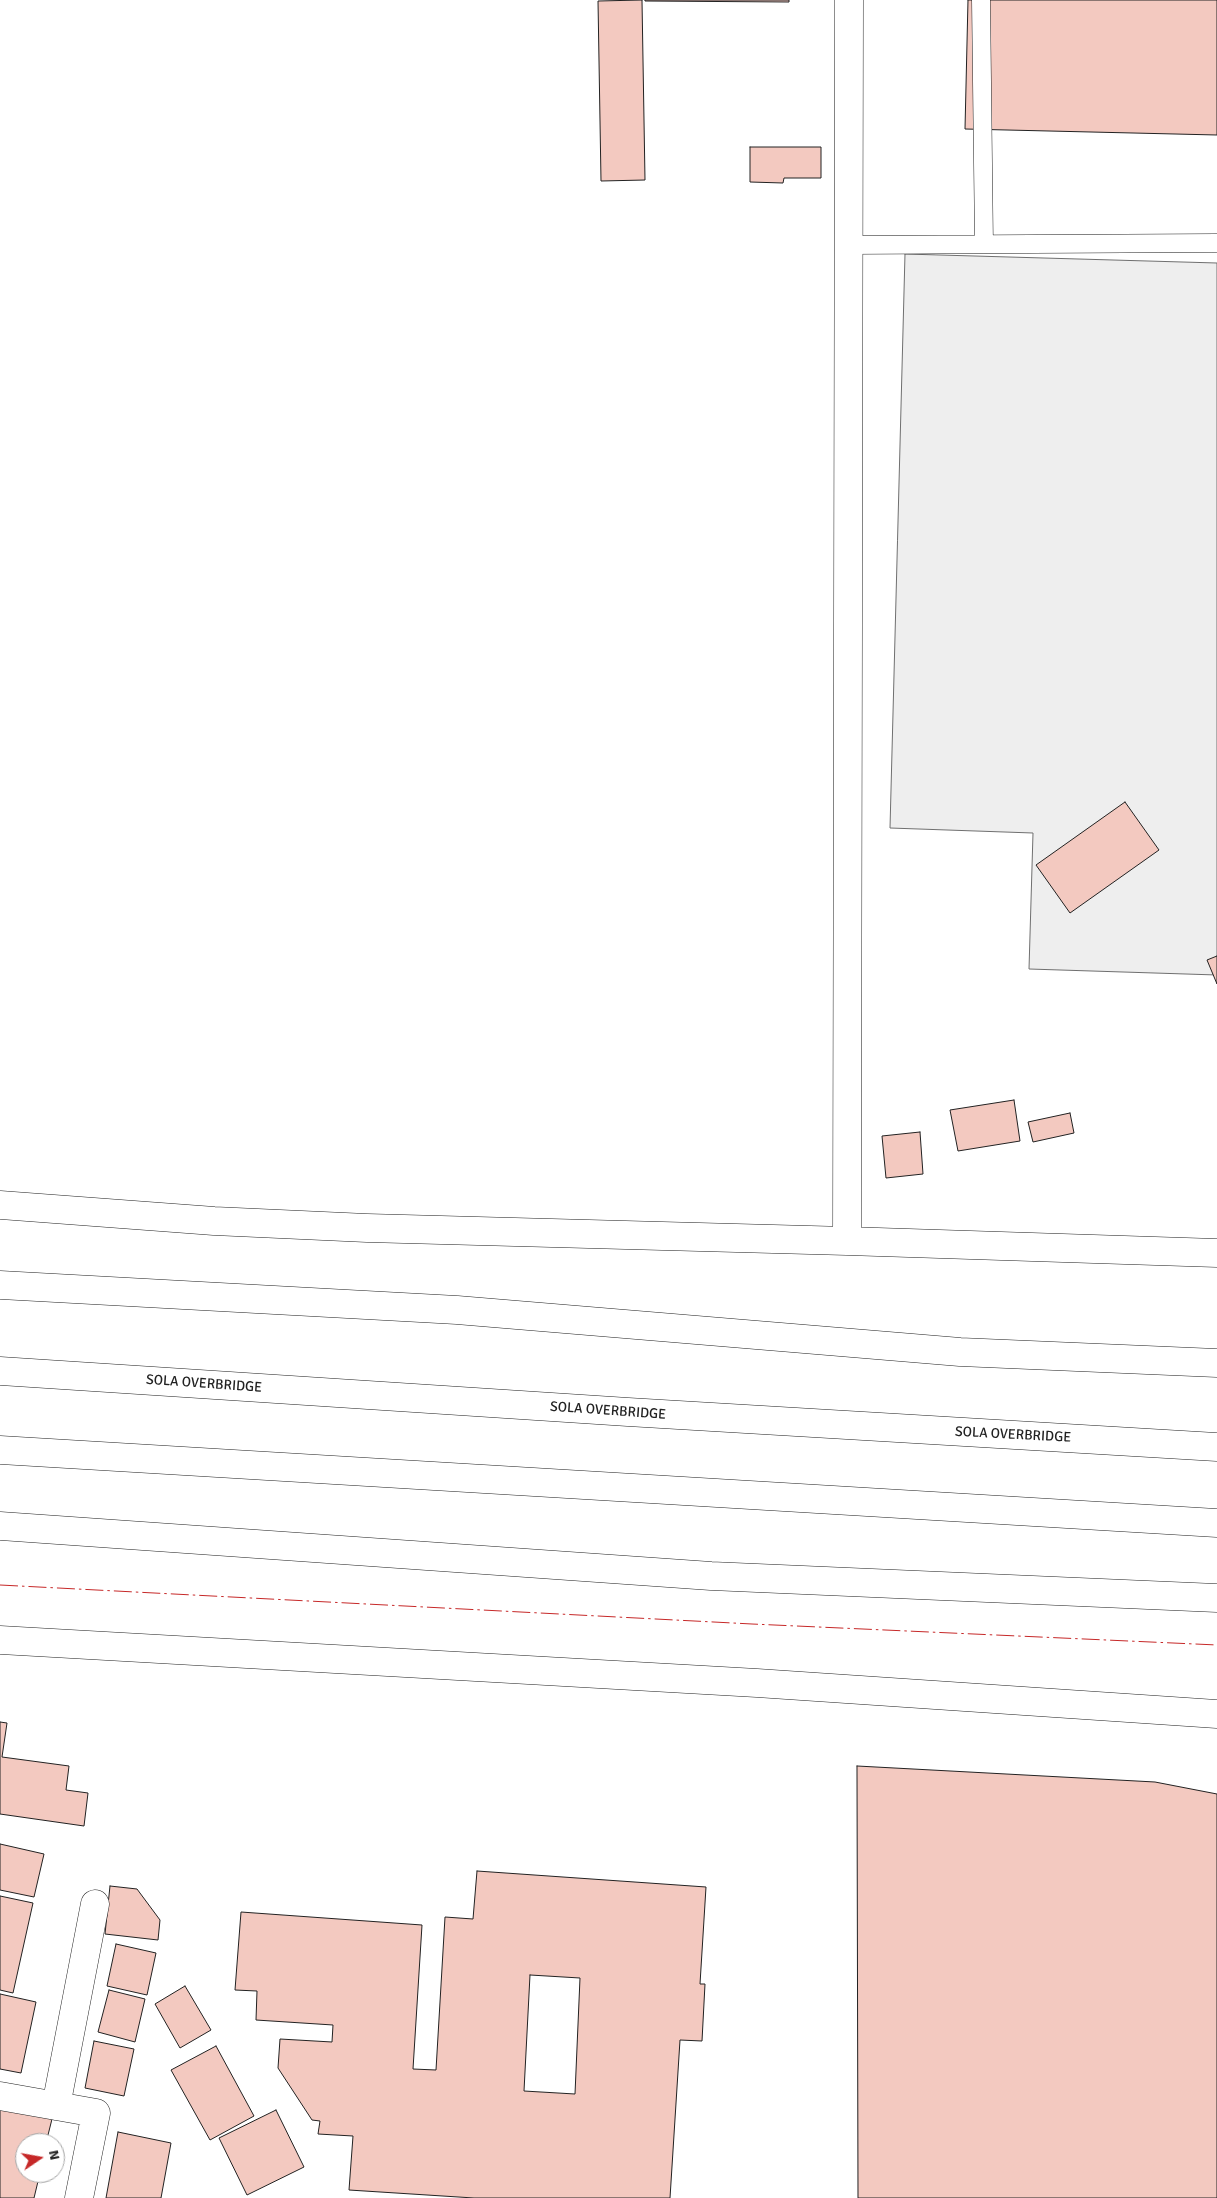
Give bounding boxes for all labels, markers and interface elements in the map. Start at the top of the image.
street label: SOLA OVERBRIDGE [145,1372,263,1396]
street label: SOLA OVERBRIDGE [549,1399,667,1423]
street label: SOLA OVERBRIDGE [955,1424,1071,1446]
north arrow [15,2133,65,2183]
text: N [45,2148,64,2162]

